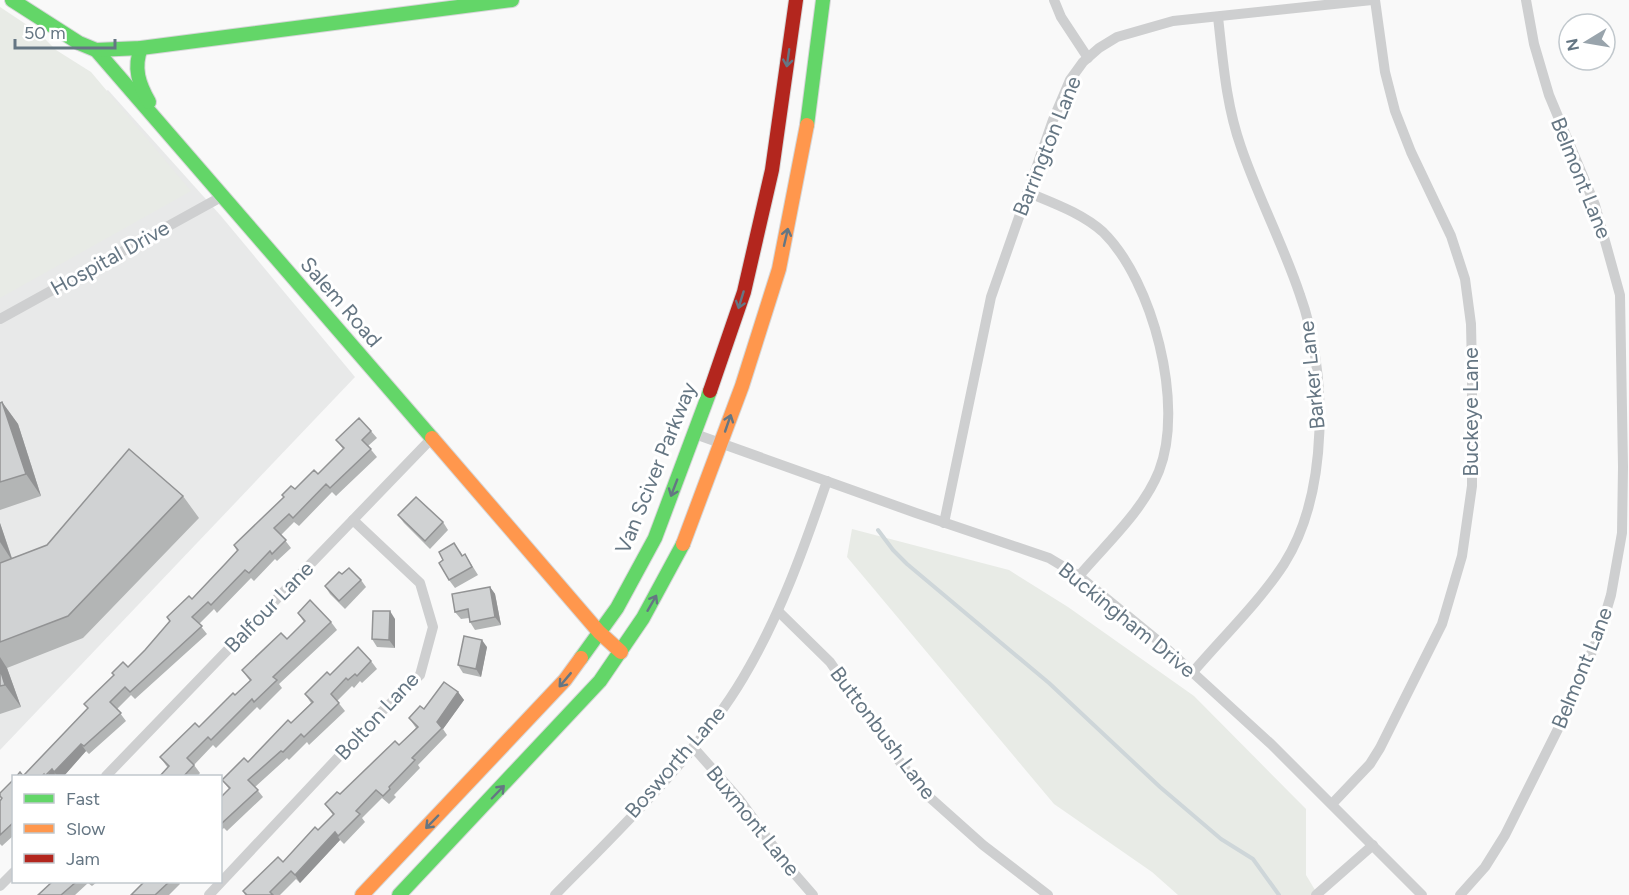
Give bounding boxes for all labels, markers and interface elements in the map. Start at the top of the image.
scale bar [15,12,116,50]
north arrow [1557,12,1617,72]
text: 50 m [24,22,66,44]
text: N [1562,37,1583,53]
one-way arrow [782,48,793,67]
street label: Barrington Lane [1007,72,1086,219]
street label: Belmont Lane [1546,114,1617,242]
street label: Hospital Drive [46,215,174,300]
one-way arrow [781,228,792,247]
street label: Salem Road [296,252,387,352]
one-way arrow [735,290,746,309]
street label: Barker Lane [1293,319,1330,431]
street label: Buckeye Lane [1458,347,1483,477]
street label: Van Sciver Parkway [610,378,701,557]
one-way arrow [724,415,735,433]
one-way arrow [668,478,679,497]
street label: Balfour Lane [219,556,318,657]
street label: Buckingham Drive [1054,557,1201,683]
one-way arrow [647,595,659,612]
street label: Belmont Lane [1546,604,1617,732]
street label: Buttonbush Lane [825,661,941,804]
street label: Bolton Lane [329,666,424,765]
one-way arrow [559,671,572,687]
street label: Bosworth Lane [619,701,730,823]
street label: Buxmont Lane [701,761,805,881]
legend [12,775,222,883]
one-way arrow [491,784,505,799]
text: Fast [66,788,100,810]
one-way arrow [425,815,439,830]
text: Slow [66,818,105,840]
text: Jam [66,848,100,870]

